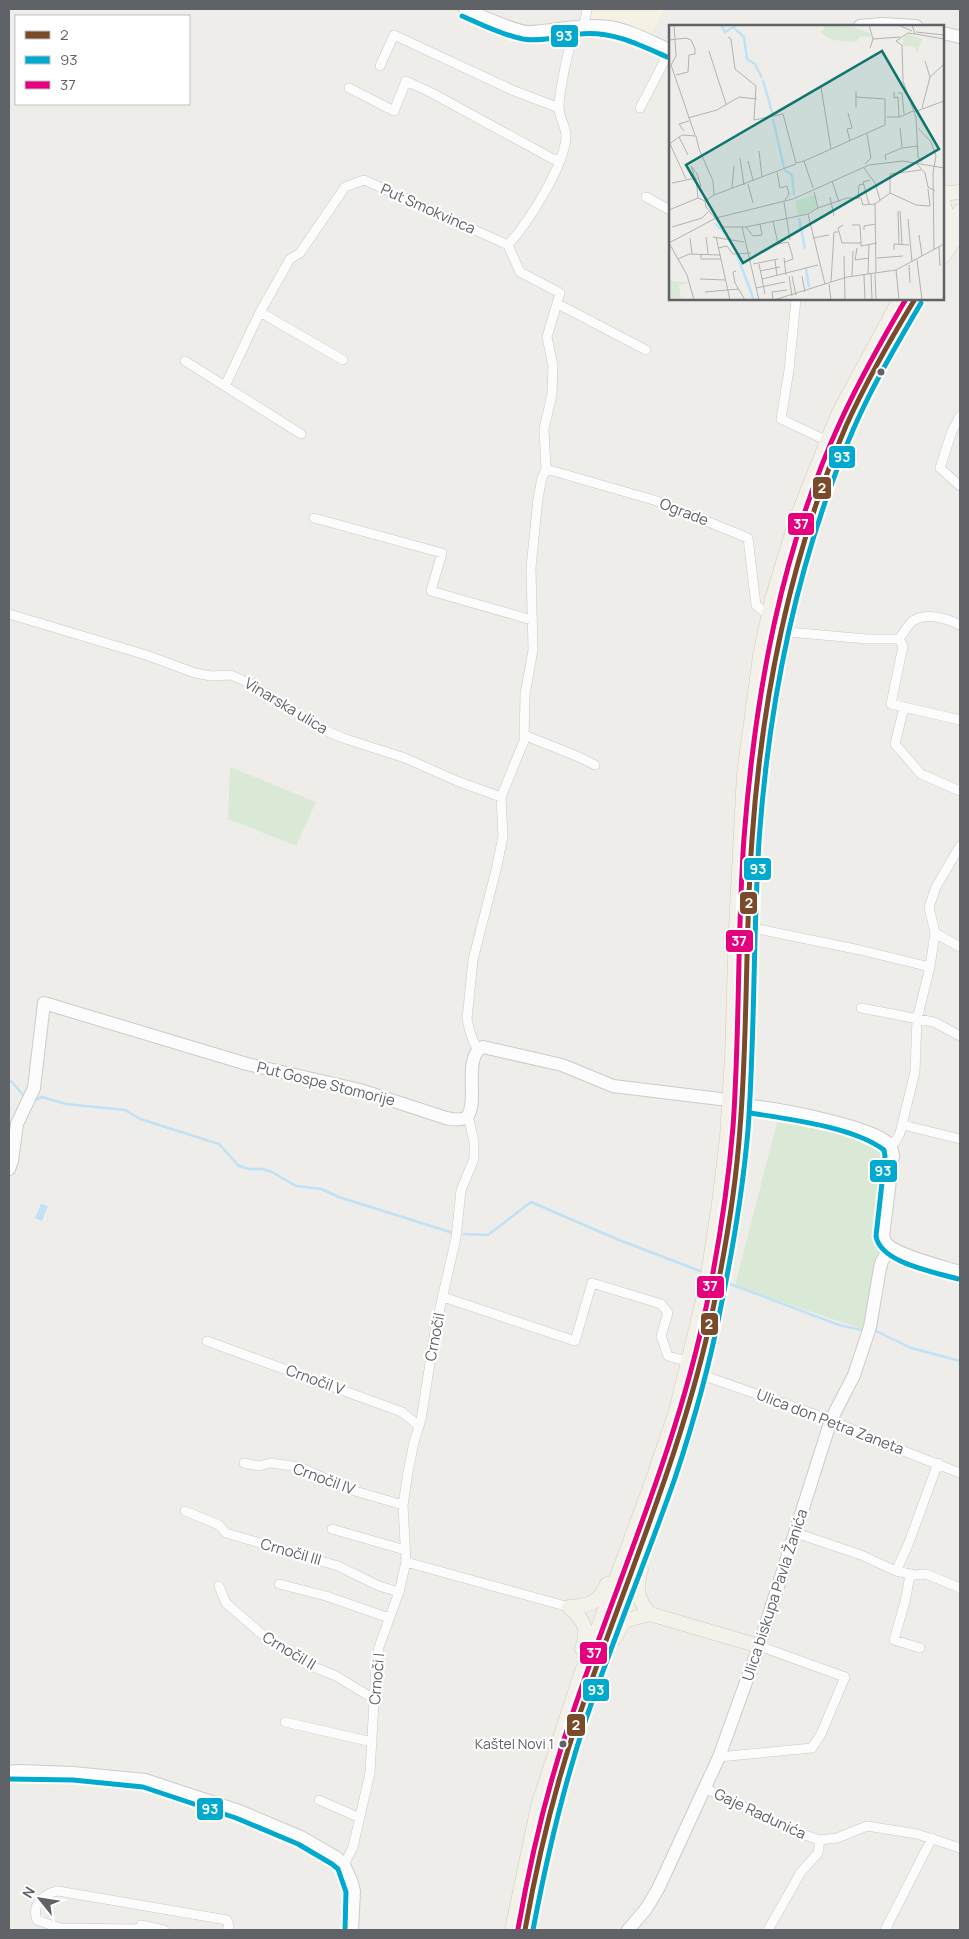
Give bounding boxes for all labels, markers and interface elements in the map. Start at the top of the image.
legend [15,15,190,105]
text: 2 [60,24,69,45]
line badge: 93 [550,24,579,48]
inset map [669,25,944,300]
text: 93 [556,26,572,45]
text: 93 [60,49,78,70]
text: 37 [60,74,76,95]
street label: Put Smokvinca [377,178,479,239]
unlabelled marker [876,367,886,377]
line badge: 93 [828,445,856,469]
text: 93 [834,447,850,466]
line badge: 2 [812,476,832,500]
text: 2 [818,478,826,497]
street label: Ograde [657,493,712,531]
line badge: 37 [787,512,815,536]
text: 37 [793,514,809,533]
street label: Vinarska ulica [241,672,332,739]
line badge: 93 [743,857,772,881]
text: 93 [750,859,766,878]
line badge: 2 [739,891,758,915]
text: 2 [745,893,753,912]
line badge: 37 [725,929,754,953]
text: 37 [731,931,747,950]
street label: Put Gospe Stomorije [255,1056,398,1111]
line badge: 93 [869,1159,898,1183]
text: 93 [875,1161,891,1180]
line badge: 37 [696,1275,725,1299]
text: 37 [702,1276,718,1295]
street label: Crnočil [420,1311,449,1363]
line badge: 2 [700,1312,719,1336]
text: 2 [705,1314,713,1333]
street label: Crnočil V [283,1359,347,1400]
street label: Ulica don Petra Zaneta [753,1384,907,1459]
street label: Crnočil IV [290,1458,358,1499]
street label: Ulica biskupa Pavla Žanića [737,1506,812,1684]
street label: Crnočil III [258,1533,324,1570]
street label: Crnočil II [259,1626,320,1675]
line badge: 37 [579,1641,608,1665]
text: 37 [586,1643,602,1662]
street label: Crnoči l [364,1652,389,1706]
line badge: 93 [582,1678,610,1702]
text: 93 [588,1680,604,1699]
line badge: 2 [566,1713,586,1737]
text: 2 [572,1715,580,1734]
place label: Kaštel Novi 1 [475,1734,554,1753]
marker: Kaštel Novi 1 [558,1739,568,1749]
street label: Gaje Radunića [711,1783,810,1844]
line badge: 93 [196,1797,224,1821]
text: 93 [202,1799,218,1818]
north arrow [15,1874,65,1924]
text: N [18,1883,39,1901]

